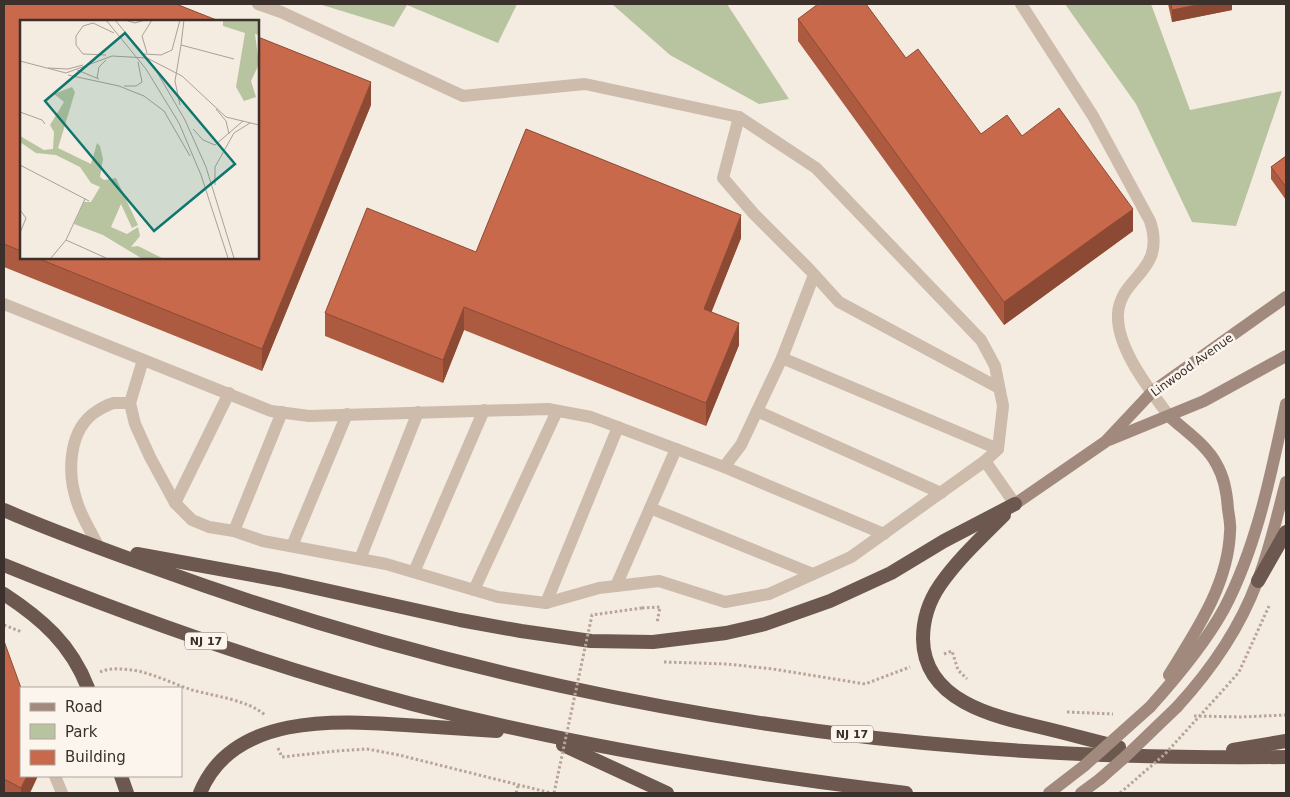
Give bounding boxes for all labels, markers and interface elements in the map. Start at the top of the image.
inset map [20,20,259,259]
street label: Linwood Avenue [1148,330,1236,400]
road number: NJ 17 [185,632,227,649]
legend [20,687,182,777]
text: Road [65,698,103,716]
text: Park [65,723,98,741]
road number: NJ 17 [831,726,873,742]
text: Building [65,748,126,766]

